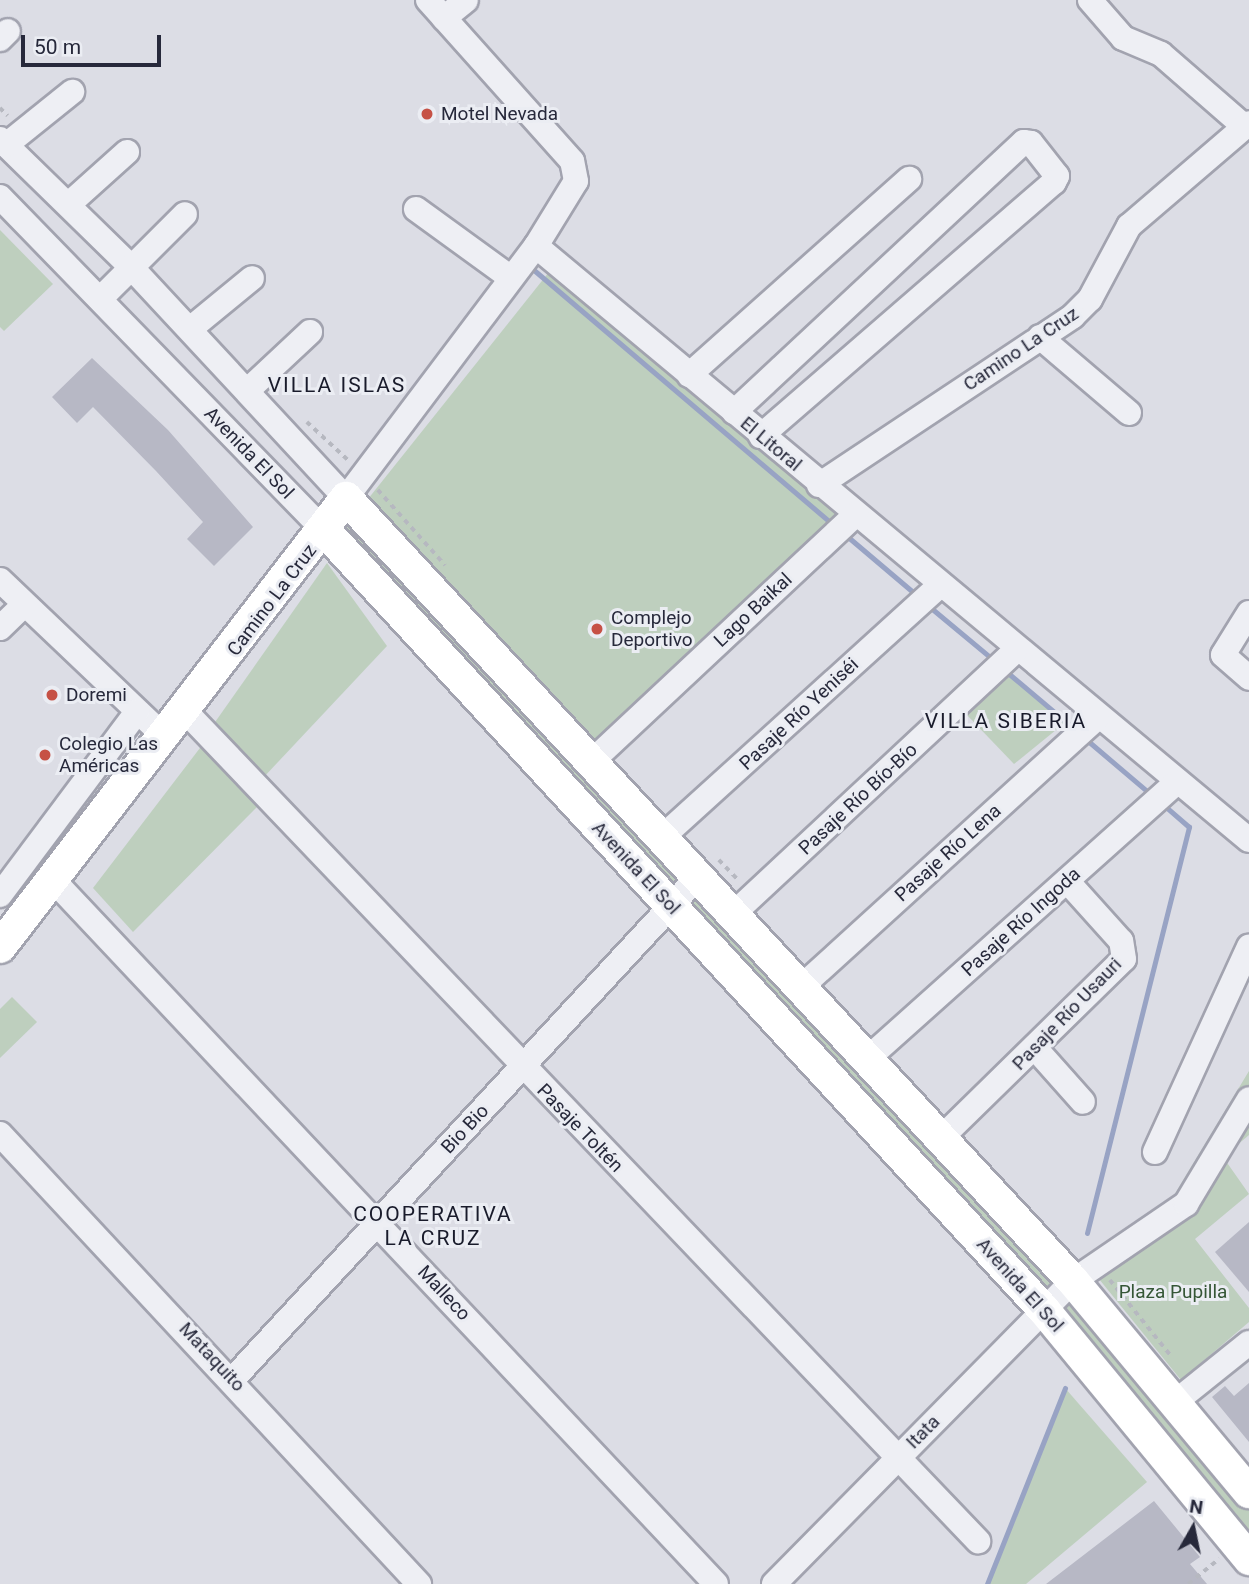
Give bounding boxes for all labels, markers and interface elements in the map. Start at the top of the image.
scale bar [24,21,164,65]
text: 50 m [34,35,81,59]
place label: Motel Nevada [441,103,558,125]
marker: Motel Nevada [419,106,435,122]
street label: Camino La Cruz [959,302,1083,396]
district label: VILLA ISLAS [269,372,405,398]
street label: Avenida El Sol [200,402,298,504]
street label: El Litoral [736,412,806,476]
street label: Camino La Cruz [223,540,321,660]
street label: Lago Baikal [709,568,797,652]
place label: Complejo Deportivo [611,607,693,651]
marker: Complejo Deportivo [589,621,605,637]
street label: Pasaje Río Yeniséi [735,653,863,775]
place label: Doremi [66,684,127,706]
marker: Doremi [44,687,60,703]
district label: VILLA SIBERIA [926,708,1086,734]
place label: Colegio Las Américas [59,733,158,777]
street label: Pasaje Río Bío-Bío [794,738,922,860]
marker: Colegio Las Américas [37,747,53,763]
street label: Pasaje Río Lena [890,799,1006,907]
street label: Avenida El Sol [587,817,685,919]
street label: Pasaje Río Ingoda [957,863,1085,981]
street label: Pasaje Río Usauri [1008,953,1126,1075]
street label: Pasaje Toltén [532,1079,628,1177]
street label: Bio Bio [436,1100,494,1158]
district label: COOPERATIVA LA CRUZ [355,1201,511,1251]
street label: Avenida El Sol [972,1233,1068,1337]
street label: Malleco [413,1261,475,1325]
park label: Plaza Pupilla [1119,1281,1227,1303]
street label: Mataquito [174,1318,250,1396]
street label: Itata [901,1410,945,1454]
north arrow [1158,1493,1228,1563]
text: N [1188,1494,1205,1519]

